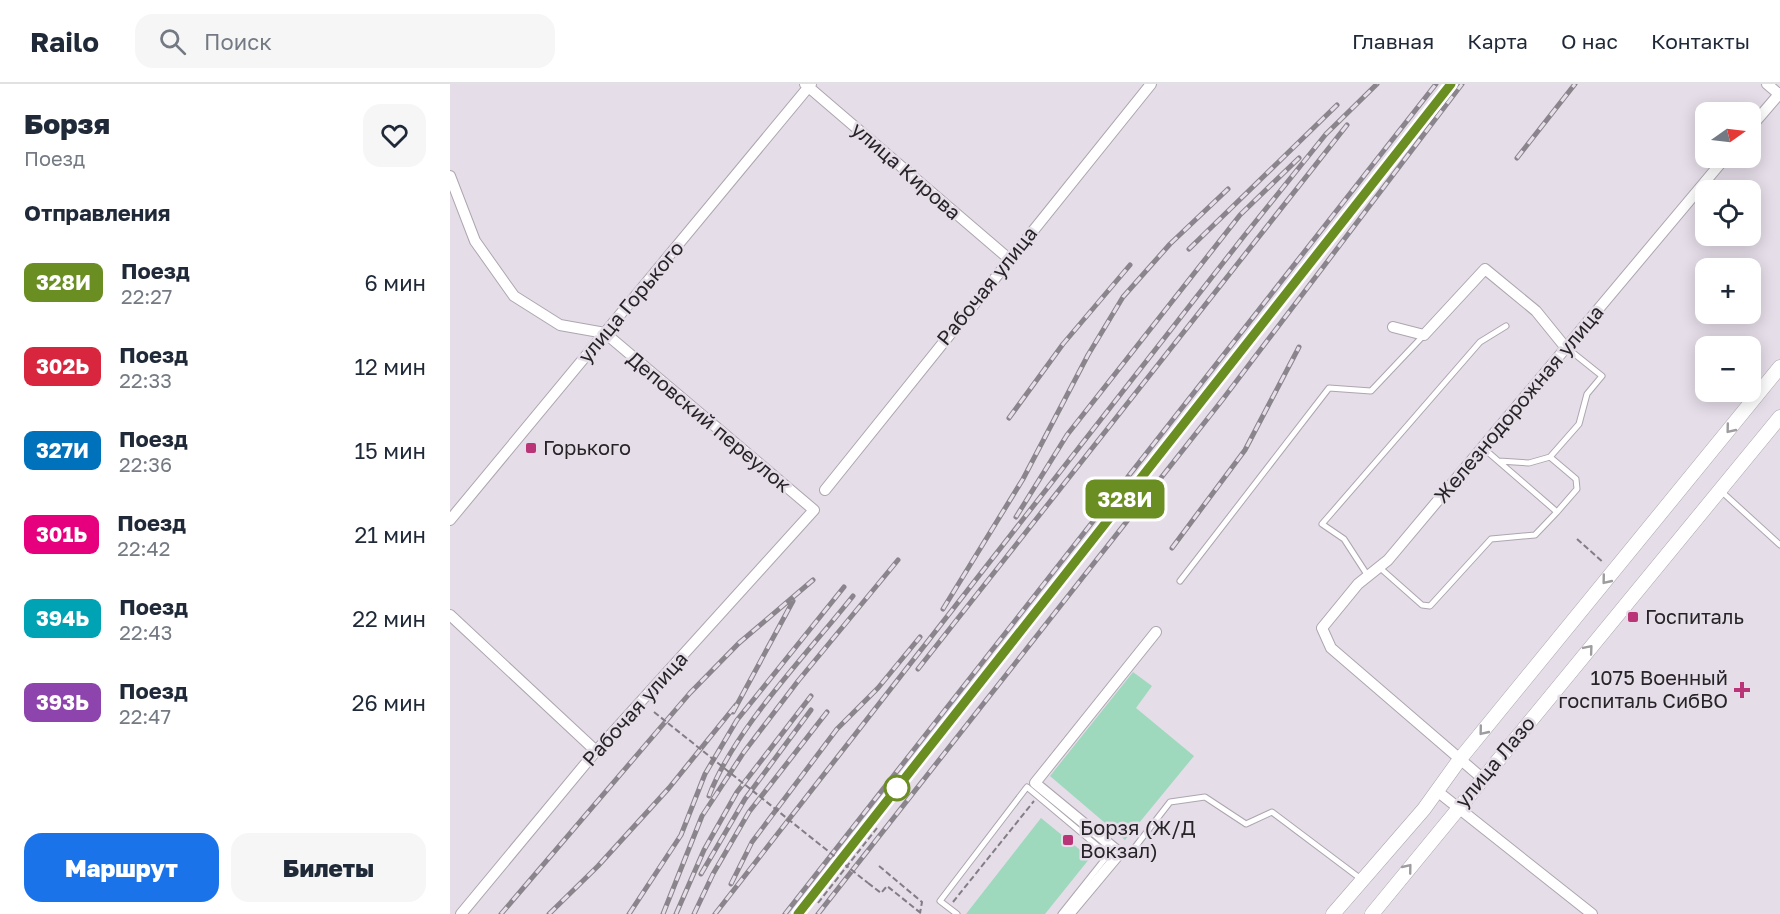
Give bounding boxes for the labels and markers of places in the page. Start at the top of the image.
place label: Горького [543,435,631,459]
marker: Горького [524,441,538,455]
place label: Госпиталь [1645,604,1744,628]
marker: Госпиталь [1626,610,1640,624]
place label: 1075 Военный госпиталь СибВО [1558,665,1728,712]
marker: 1075 Военный госпиталь СибВО [1733,681,1751,699]
unlabelled marker [884,775,910,801]
place label: Борзя (Ж/Д Вокзал) [1080,815,1196,862]
marker: Борзя (Ж/Д Вокзал) [1061,833,1075,847]

